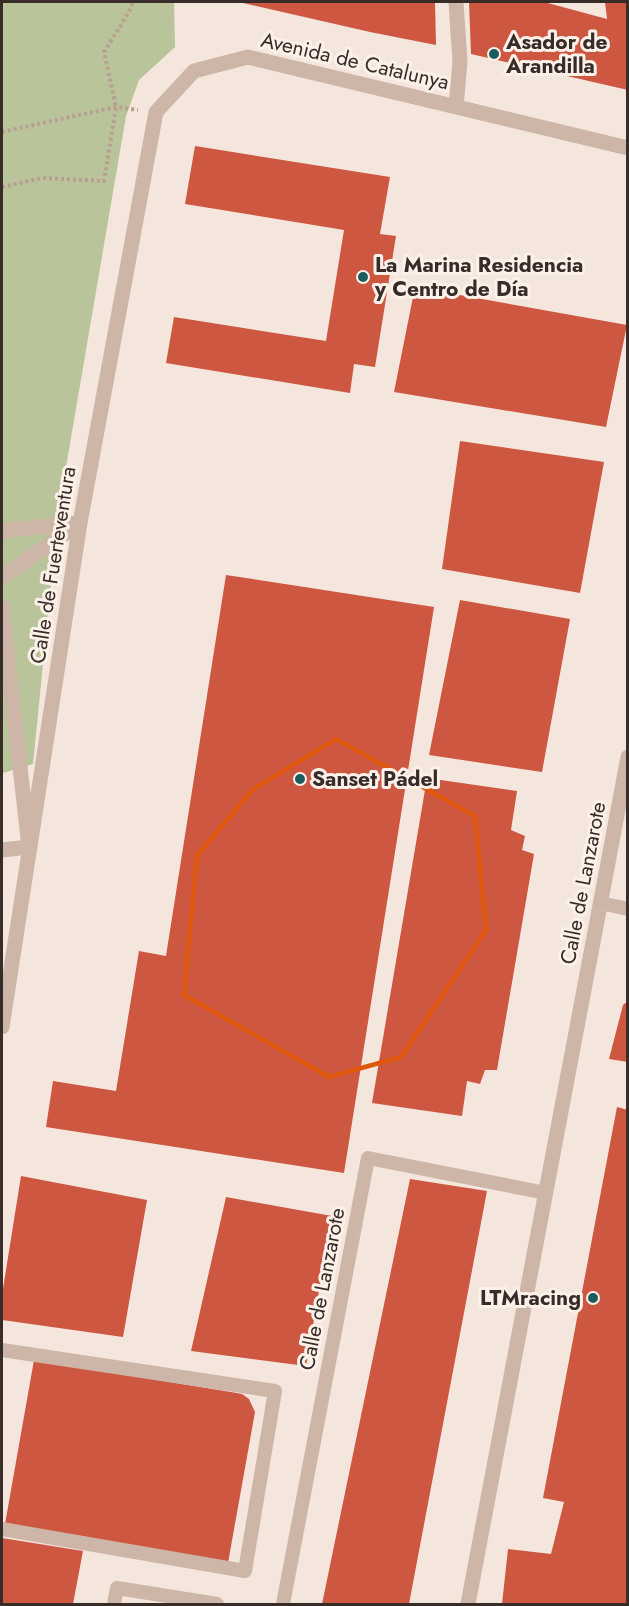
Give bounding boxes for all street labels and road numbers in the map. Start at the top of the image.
street label: Avenida de Catalunya [258,25,452,97]
street label: Calle de Fuerteventura [23,464,83,666]
street label: Calle de Lanzarote [553,799,613,967]
street label: Calle de Lanzarote [292,1205,352,1373]

